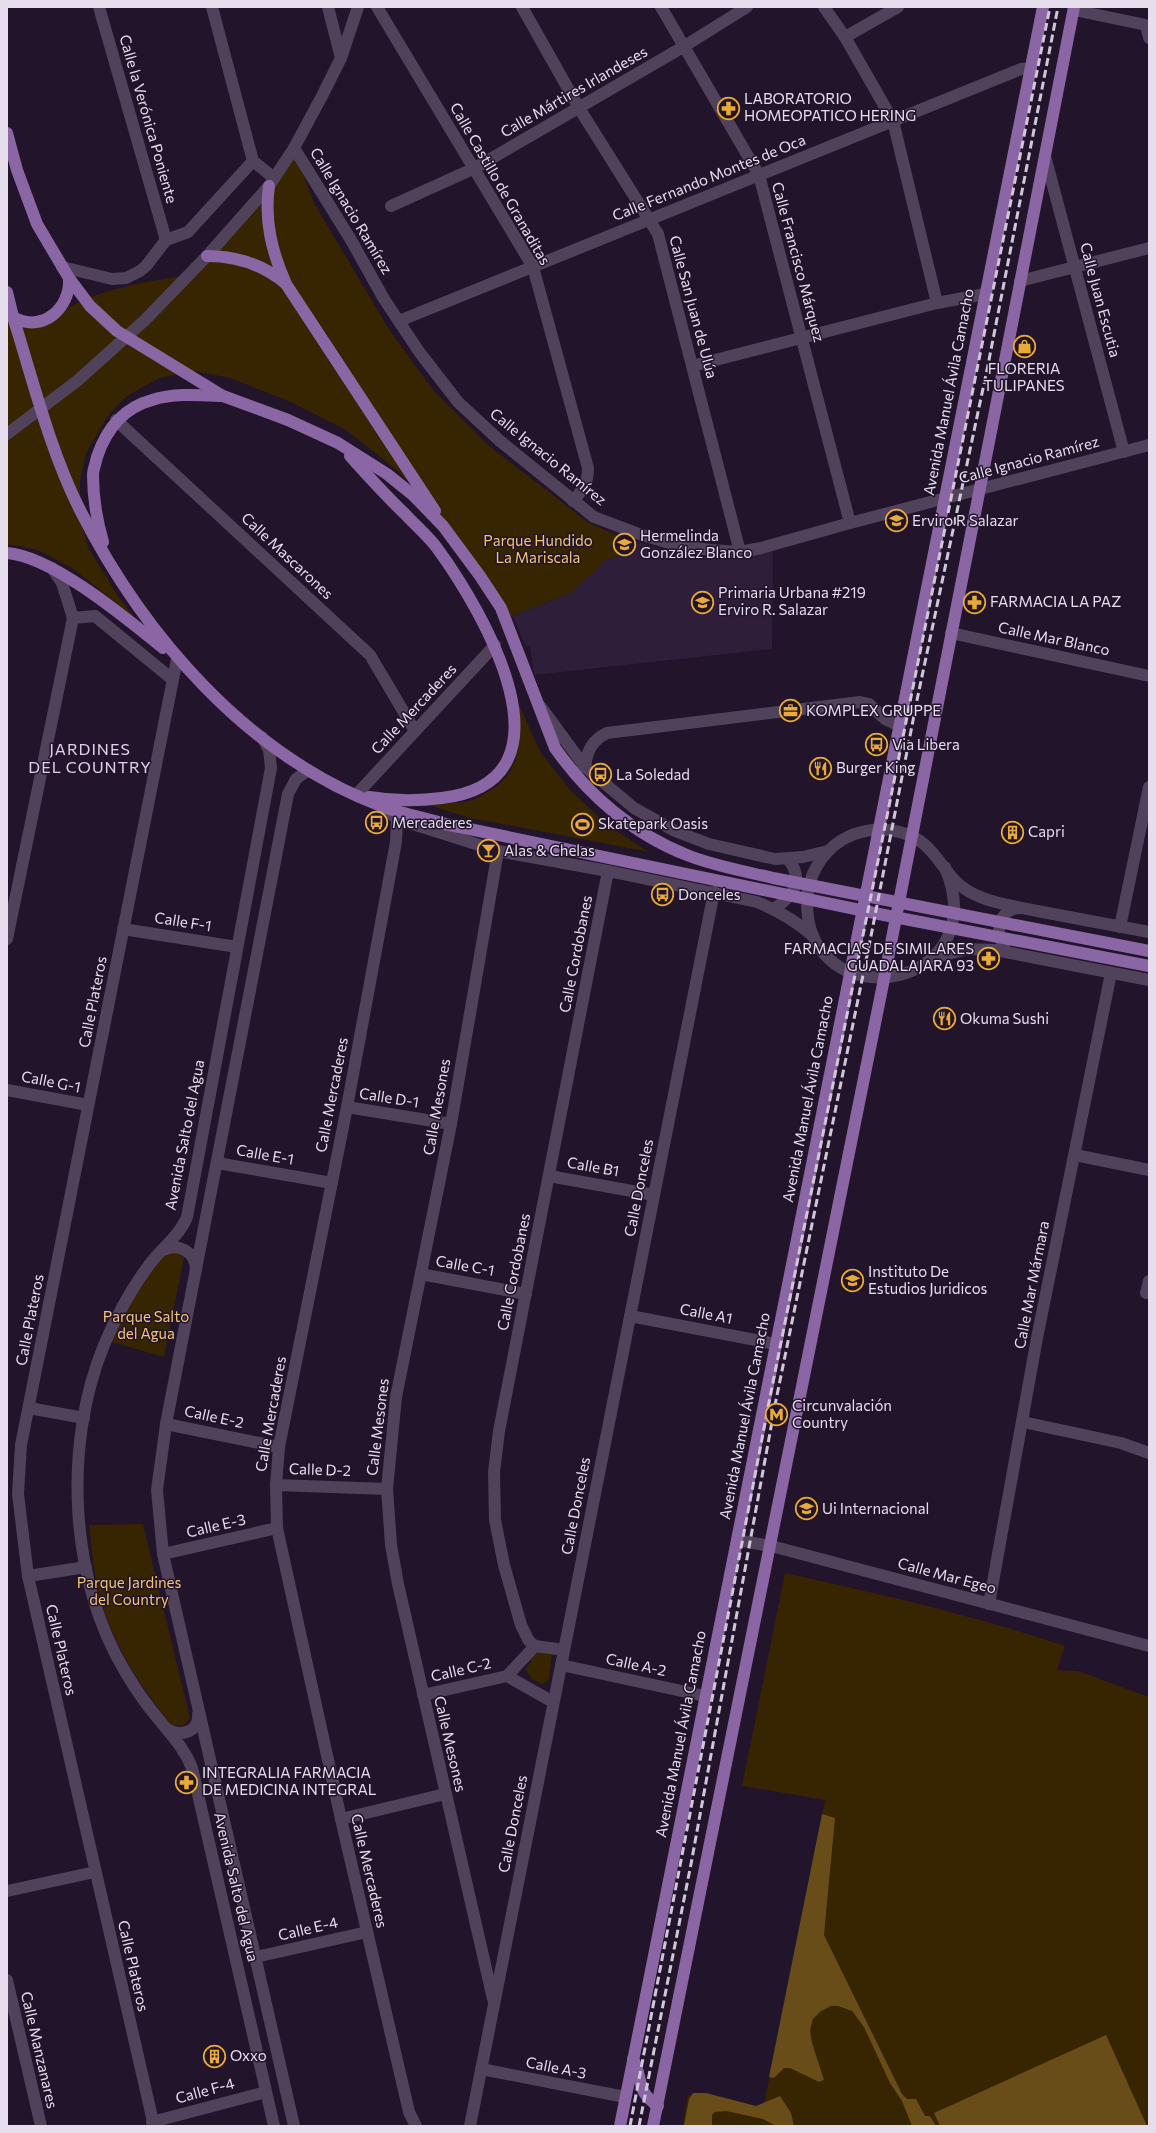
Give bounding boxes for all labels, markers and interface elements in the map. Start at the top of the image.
street label: Calle la Verónica Poniente [116,32,182,205]
street label: Calle Mártires Irlandeses [497,42,650,141]
place label: LABORATORIO HOMEOPATICO HERING [744,89,916,124]
pharmacy icon: LABORATORIO HOMEOPATICO HERING [716,95,742,121]
street label: Calle Castillo de Granaditas [447,99,555,268]
street label: Calle Fernando Montes de Oca [609,130,808,224]
street label: Calle Ignacio Ramírez [307,144,397,277]
street label: Calle Francisco Márquez [769,180,829,344]
street label: Calle San Juan de Ulúa [666,233,722,380]
street label: Calle Juan Escutia [1077,240,1125,359]
street label: Avenida Manuel Ávila Camacho [918,287,977,497]
shop icon: FLORERIA TULIPANES [1011,333,1037,359]
place label: FLORERIA TULIPANES [983,359,1065,394]
street label: Calle Ignacio Ramírez [487,404,610,509]
street label: Calle Ignacio Ramírez [957,432,1101,486]
street label: Calle Mascarones [238,508,337,602]
school or university icon: Erviro R Salazar [883,508,909,534]
place label: Erviro R Salazar [912,511,1019,529]
place label: Hermelinda González Blanco [640,526,752,561]
park label: Parque Hundido La Mariscala [483,531,593,566]
school or university icon: Hermelinda González Blanco [611,532,637,558]
place label: Primaria Urbana #219 Erviro R. Salazar [718,583,866,618]
school or university icon: Primaria Urbana #219 Erviro R. Salazar [689,589,715,615]
pharmacy icon: FARMACIA LA PAZ [961,589,987,615]
place label: FARMACIA LA PAZ [990,592,1121,610]
street label: Calle Mar Blanco [997,617,1112,659]
street label: Calle Mercaderes [367,659,460,757]
office icon: KOMPLEX GRUPPE [777,698,803,724]
place label: KOMPLEX GRUPPE [806,701,941,719]
bus stop icon: Via Libera [864,732,890,758]
place label: Via Libera [892,735,960,753]
district label: JARDINES DEL COUNTRY [28,739,152,776]
restaurant icon: Burger King [808,755,834,781]
place label: Burger King [836,758,915,776]
bus stop icon: La Soledad [588,762,614,788]
place label: La Soledad [616,765,690,783]
bus stop icon: Mercaderes [363,810,389,836]
sports icon: Skatepark Oasis [569,811,595,837]
place label: Mercaderes [392,813,472,831]
place label: Skatepark Oasis [598,814,708,832]
building icon: Capri [1000,819,1026,845]
place label: Capri [1028,822,1065,840]
bar icon: Alas & Chelas [476,838,502,864]
place label: Alas & Chelas [504,841,595,859]
bus stop icon: Donceles [649,882,675,908]
place label: Donceles [678,885,741,903]
street label: Calle Cordobanes [555,893,595,1014]
street label: Calle F-1 [153,908,213,934]
place label: FARMACIAS DE SIMILARES GUADALAJARA 93 [784,939,974,974]
pharmacy icon: FARMACIAS DE SIMILARES GUADALAJARA 93 [976,945,1002,971]
street label: Calle Plateros [74,954,110,1049]
street label: Avenida Manuel Ávila Camacho [777,994,836,1204]
restaurant icon: Okuma Sushi [931,1006,957,1032]
place label: Okuma Sushi [960,1009,1049,1027]
street label: Calle Mercaderes [311,1036,351,1154]
street label: Calle Mesones [419,1057,453,1157]
street label: Avenida Salto del Agua [161,1058,207,1212]
street label: Calle G-1 [20,1066,82,1096]
street label: Calle D-1 [358,1083,420,1111]
street label: Calle Donceles [620,1137,656,1238]
street label: Calle E-1 [235,1140,295,1168]
street label: Calle B1 [566,1153,621,1179]
street label: Calle Cordobanes [493,1211,533,1332]
street label: Calle Mar Mármara [1010,1219,1052,1350]
street label: Calle C-1 [434,1251,496,1279]
place label: Instituto De Estudios Juridicos [868,1262,988,1297]
school or university icon: Instituto De Estudios Juridicos [840,1268,866,1294]
street label: Calle Plateros [11,1272,47,1367]
street label: Calle A1 [678,1299,734,1327]
park label: Parque Salto del Agua [103,1307,189,1342]
street label: Avenida Manuel Ávila Camacho [714,1311,773,1521]
street label: Calle Mercaderes [251,1355,289,1473]
street label: Calle Mesones [362,1377,392,1477]
place label: Circunvalación Country [792,1396,892,1431]
street label: Calle E-2 [183,1401,245,1431]
metro station icon: Circunvalación Country [763,1402,789,1428]
street label: Calle Donceles [557,1455,593,1556]
street label: Calle D-2 [289,1459,351,1479]
school or university icon: Ui Internacional [793,1496,819,1522]
place label: Ui Internacional [822,1499,929,1517]
street label: Calle E-3 [184,1509,247,1541]
street label: Calle Mar Egeo [896,1553,998,1597]
park label: Parque Jardines del Country [77,1573,182,1608]
street label: Calle Plateros [43,1602,81,1697]
street label: Avenida Manuel Ávila Camacho [650,1629,709,1839]
street label: Calle A-2 [604,1649,668,1679]
street label: Calle C-2 [429,1653,493,1685]
street label: Calle Mesones [431,1694,471,1794]
place label: INTEGRALIA FARMACIA DE MEDICINA INTEGRAL [202,1763,377,1798]
pharmacy icon: INTEGRALIA FARMACIA DE MEDICINA INTEGRAL [174,1769,200,1795]
street label: Calle Donceles [494,1773,530,1874]
street label: Avenida Salto del Agua [211,1810,263,1963]
street label: Calle Mercaderes [348,1812,392,1930]
street label: Calle E-4 [276,1912,339,1944]
street label: Calle Plateros [115,1918,153,2013]
street label: Calle Manzanares [18,1990,62,2110]
building icon: Oxxo [201,2043,227,2069]
place label: Oxxo [230,2046,267,2064]
street label: Calle A-3 [524,2052,588,2082]
street label: Calle F-4 [173,2074,236,2107]

